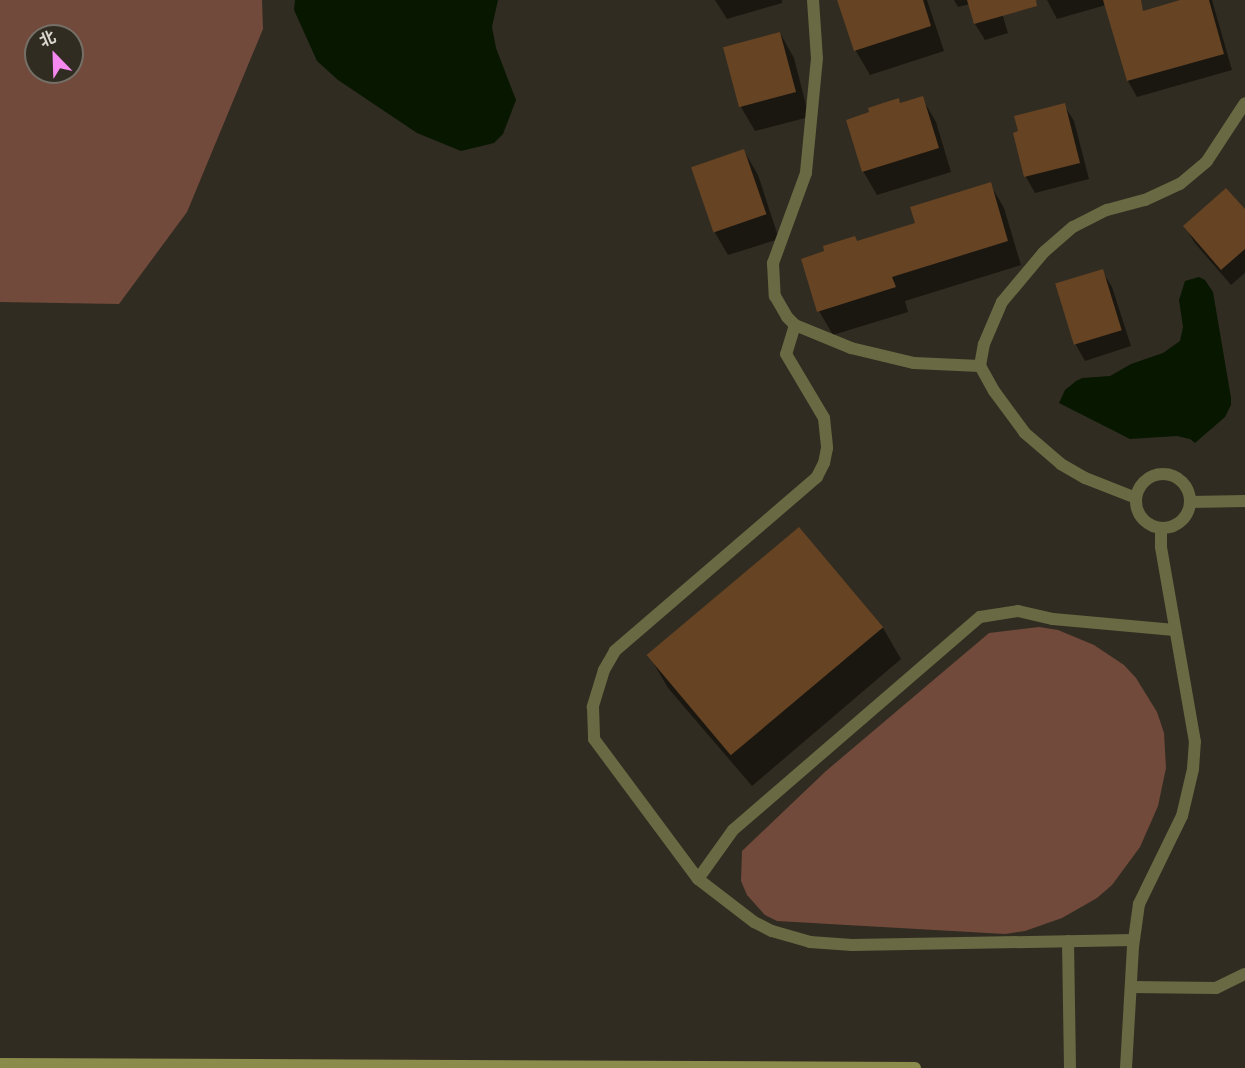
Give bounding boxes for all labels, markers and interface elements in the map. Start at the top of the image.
north arrow [24,24,84,84]
text: 北 [37,28,58,50]

